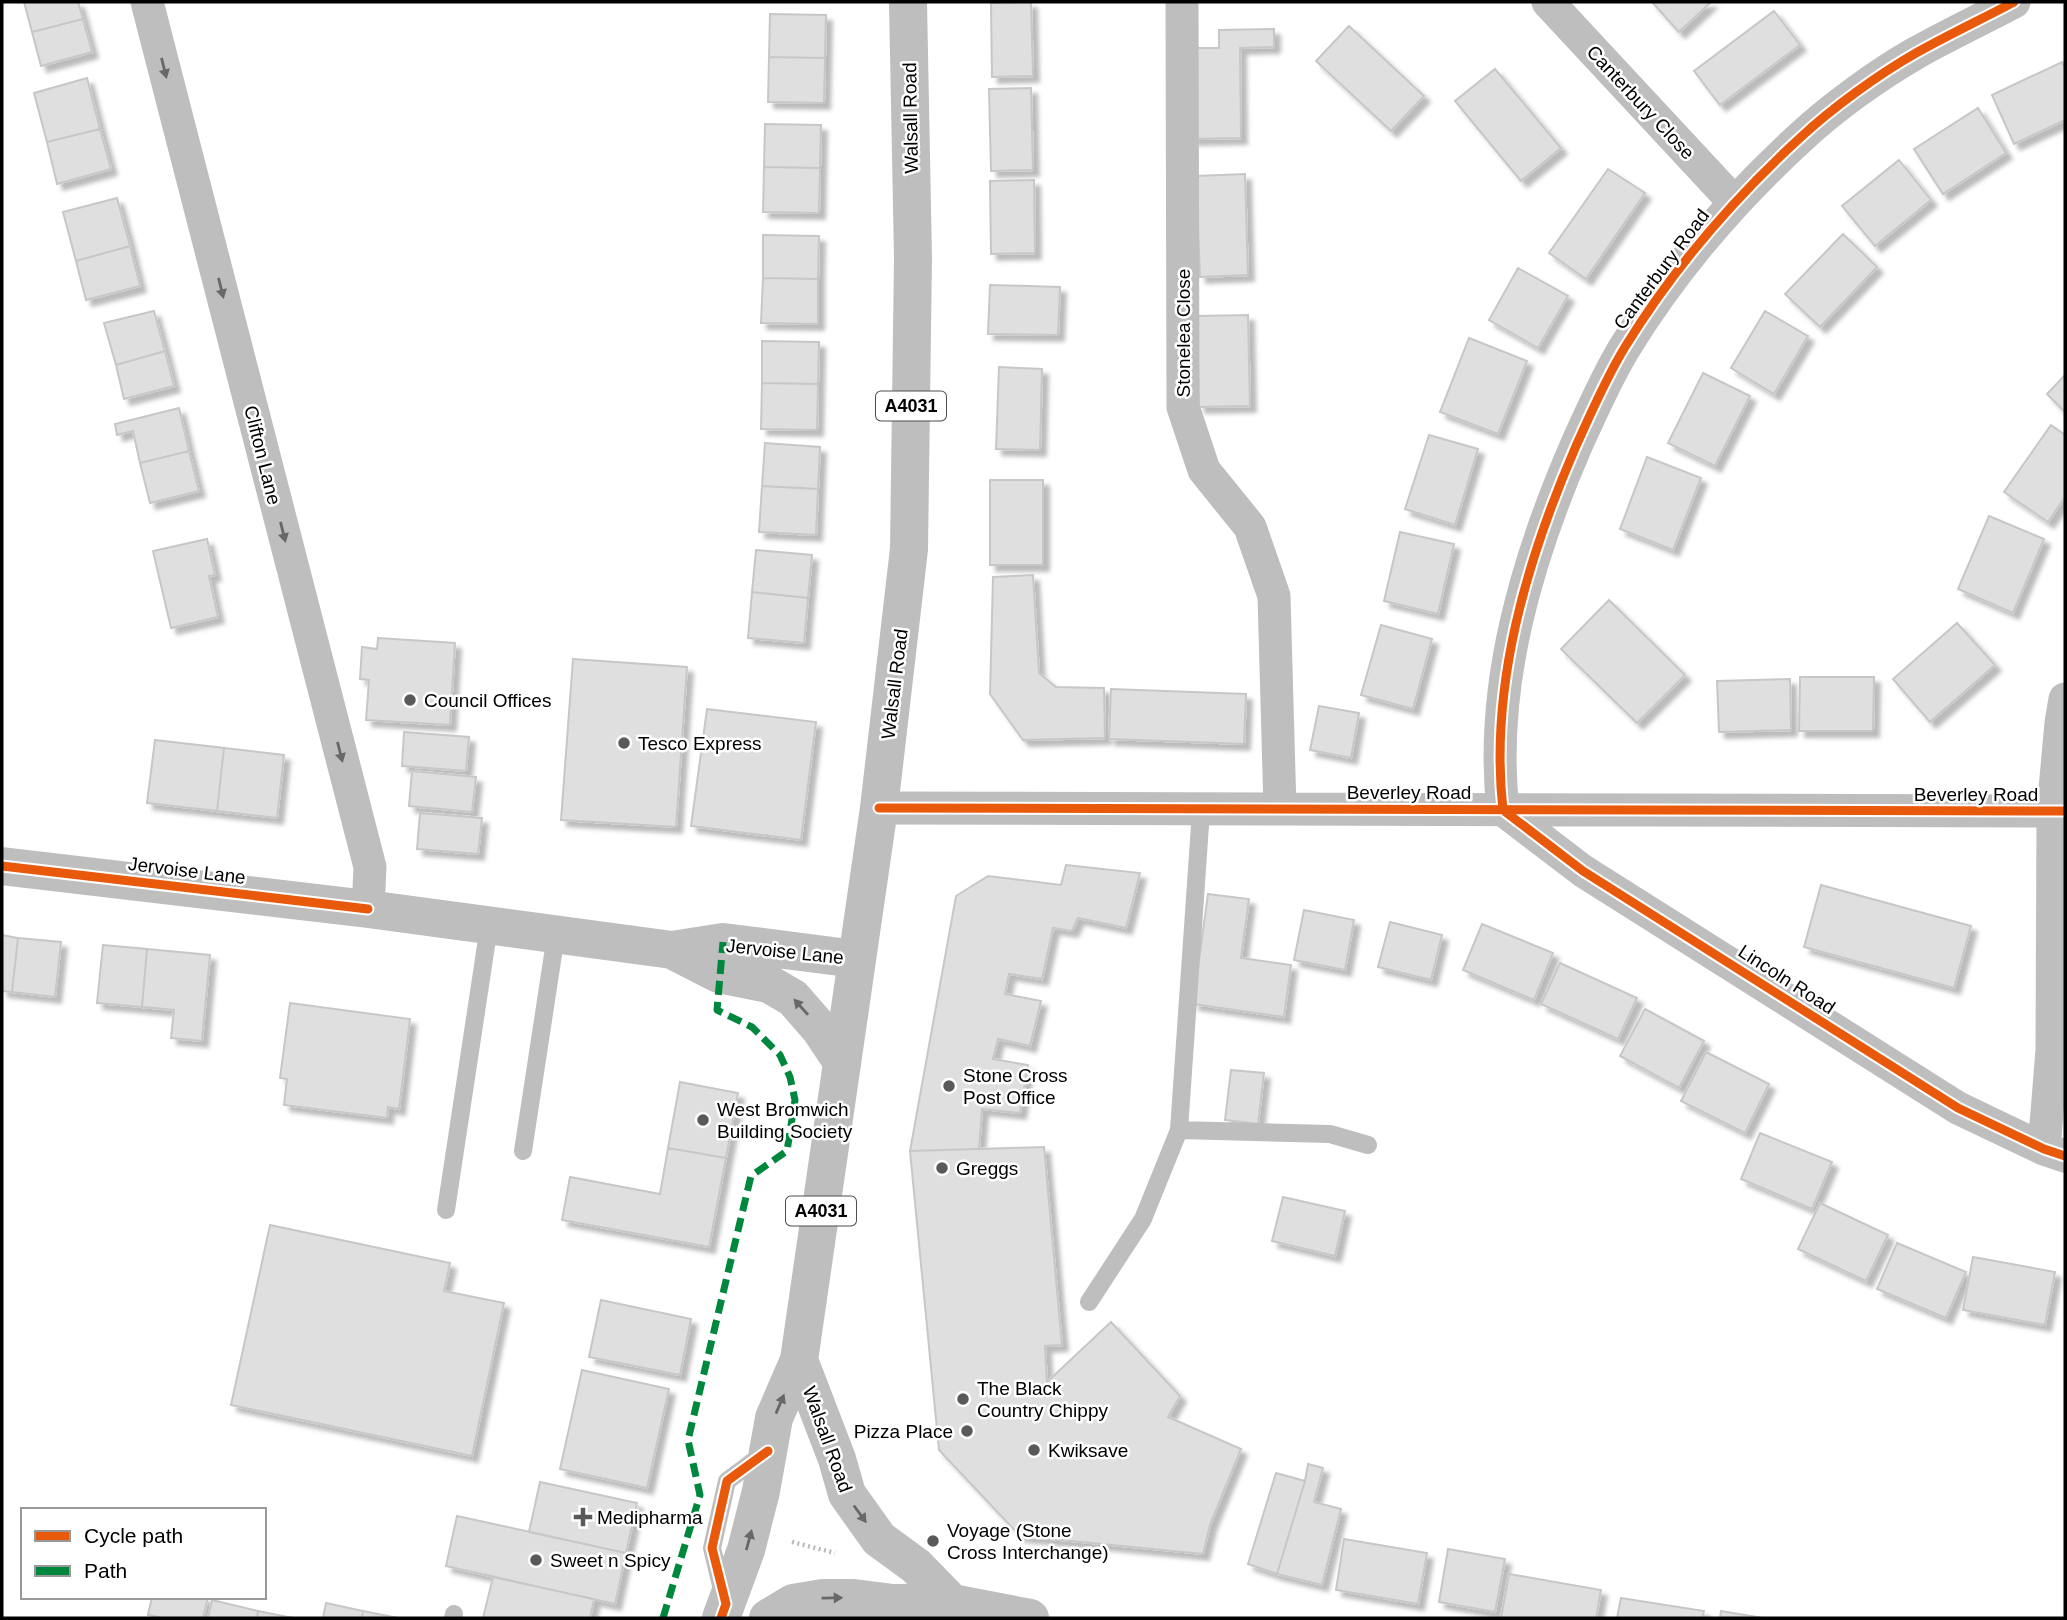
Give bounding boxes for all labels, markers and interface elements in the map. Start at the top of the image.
street label: Canterbury Close [1583,41,1699,164]
one-way arrow [159,57,170,79]
street label: Walsall Road [899,62,922,174]
street label: Canterbury Road [1609,205,1713,333]
street label: Stonelea Close [1173,269,1194,397]
one-way arrow [216,278,226,299]
road number: A4031 [876,392,946,420]
street label: Clifton Lane [240,403,285,507]
one-way arrow [278,521,289,543]
street label: Walsall Road [877,628,912,741]
place label: Council Offices [424,690,551,711]
marker: Council Offices [402,692,418,708]
place label: Tesco Express [638,733,762,754]
marker: Tesco Express [616,735,632,751]
one-way arrow [335,742,346,764]
street label: Beverley Road [1347,782,1471,803]
street label: Beverley Road [1914,784,2038,805]
street label: Jervoise Lane [127,853,247,888]
street label: Jervoise Lane [725,935,845,968]
street label: Lincoln Road [1734,940,1839,1018]
one-way arrow [794,999,809,1016]
place label: Stone Cross Post Office [963,1065,1068,1108]
marker: Stone Cross Post Office [941,1078,957,1094]
place label: West Bromwich Building Society [717,1099,853,1142]
marker: West Bromwich Building Society [695,1112,711,1128]
place label: Greggs [956,1158,1018,1179]
marker: Greggs [934,1160,950,1176]
road number: A4031 [786,1196,856,1226]
place label: The Black Country Chippy [977,1378,1108,1421]
street label: Walsall Road [799,1383,856,1495]
marker: The Black Country Chippy [955,1391,971,1407]
one-way arrow [774,1393,785,1414]
place label: Pizza Place [854,1421,953,1442]
marker: Pizza Place [959,1423,975,1439]
place label: Kwiksave [1048,1440,1128,1461]
marker: Kwiksave [1026,1442,1042,1458]
one-way arrow [853,1505,867,1523]
place label: Medipharma [597,1507,703,1528]
legend [21,1508,266,1599]
marker: Medipharma [575,1509,591,1525]
place label: Voyage (Stone Cross Interchange) [947,1520,1109,1563]
text: Cycle path [84,1524,183,1547]
one-way arrow [744,1529,754,1550]
marker: Voyage (Stone Cross Interchange) [925,1533,941,1549]
place label: Sweet n Spicy [550,1550,671,1571]
marker: Sweet n Spicy [528,1552,544,1568]
text: Path [84,1559,127,1582]
one-way arrow [821,1593,843,1604]

